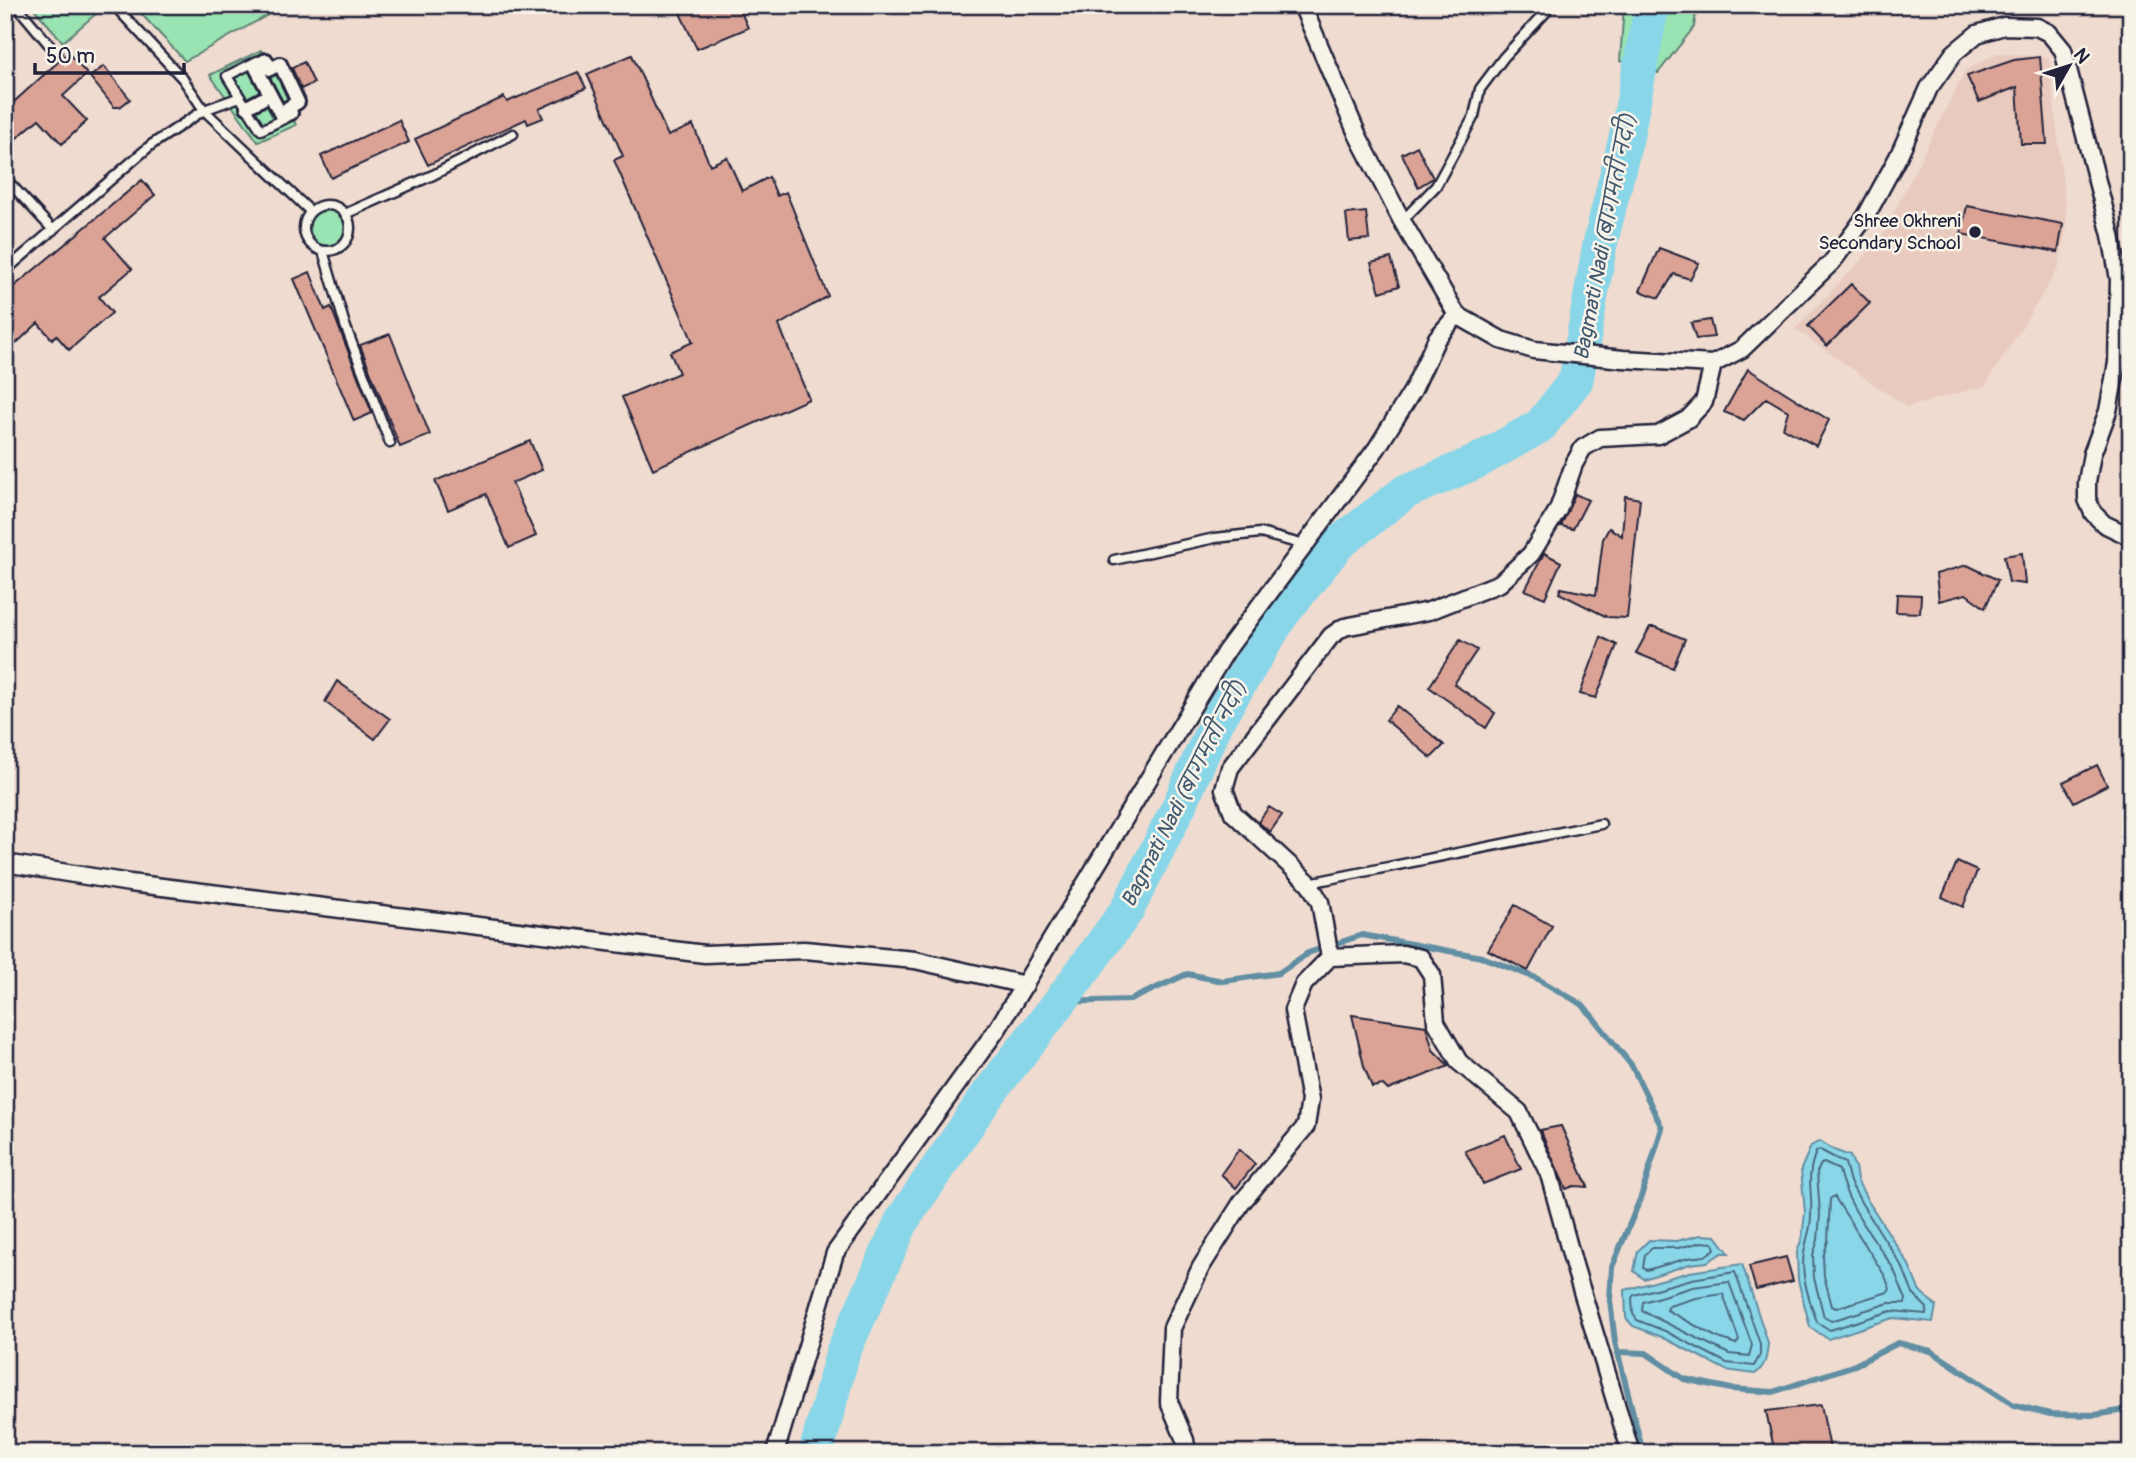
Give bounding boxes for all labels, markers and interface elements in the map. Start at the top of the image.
scale bar [35,32,184,76]
north arrow [2035,32,2104,102]
text: 50 m [46,43,95,70]
text: N [2068,43,2095,69]
water label: Bagmati Nadi (बागमती नदी) [1565,111,1642,362]
place label: Shree Okhreni Secondary School [1818,209,1961,255]
marker: Shree Okhreni Secondary School [1967,224,1983,240]
water label: Bagmati Nadi (बागमती नदी) [1112,675,1253,912]

